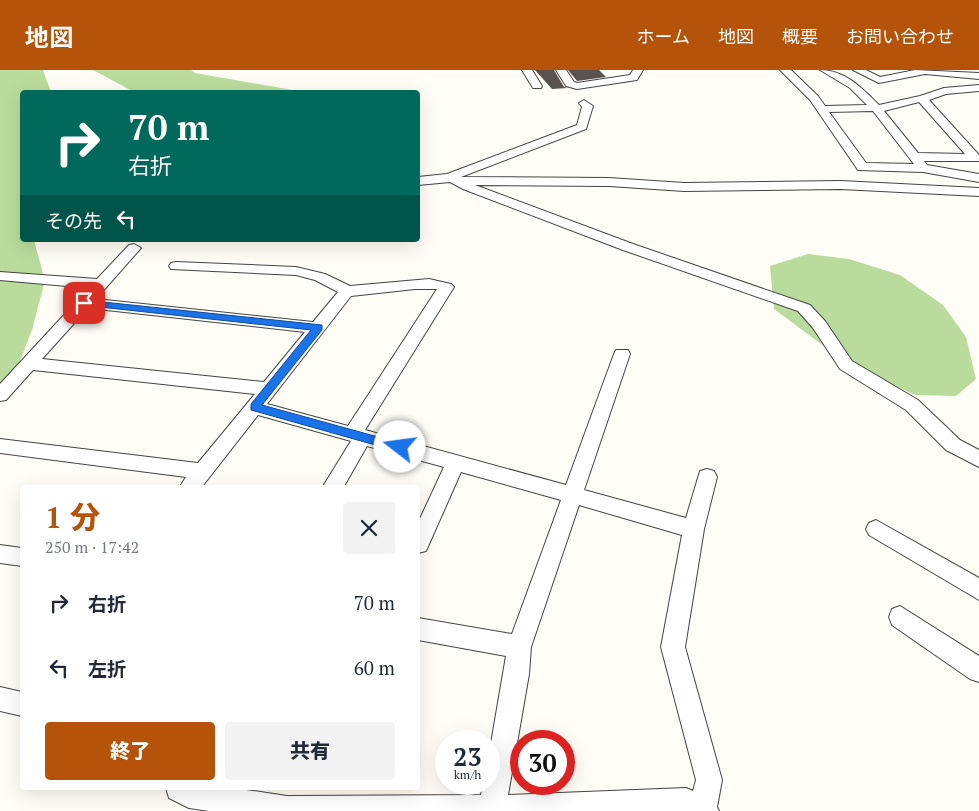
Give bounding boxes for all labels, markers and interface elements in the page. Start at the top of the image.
text: 地図 [25,21,73,53]
text: ホーム [637,24,690,48]
text: 地図 [718,24,754,48]
text: 概要 [782,24,818,48]
text: お問い合わせ [846,24,954,48]
text: 70 m [128,104,209,150]
icon: right [45,110,110,175]
text: 右折 [128,151,172,180]
icon: left [112,205,140,233]
text: その先 [45,208,102,233]
pin [63,282,105,324]
icon: arrive [70,289,98,317]
position arrow [373,420,425,472]
text: 1 分 [45,497,100,537]
button: close [343,502,395,554]
text: 250 m · 17:42 [45,536,139,558]
icon: right [45,589,73,617]
text: 70 m [354,590,395,615]
text: 右折 [88,591,126,616]
icon: left [45,654,73,682]
text: 60 m [354,655,395,680]
text: 左折 [88,656,126,681]
button: 終了 [45,722,215,780]
button: 共有 [225,722,395,780]
speed limit sign: 30 [510,730,575,795]
text: 23 [453,740,482,773]
text: km/h [454,767,481,782]

